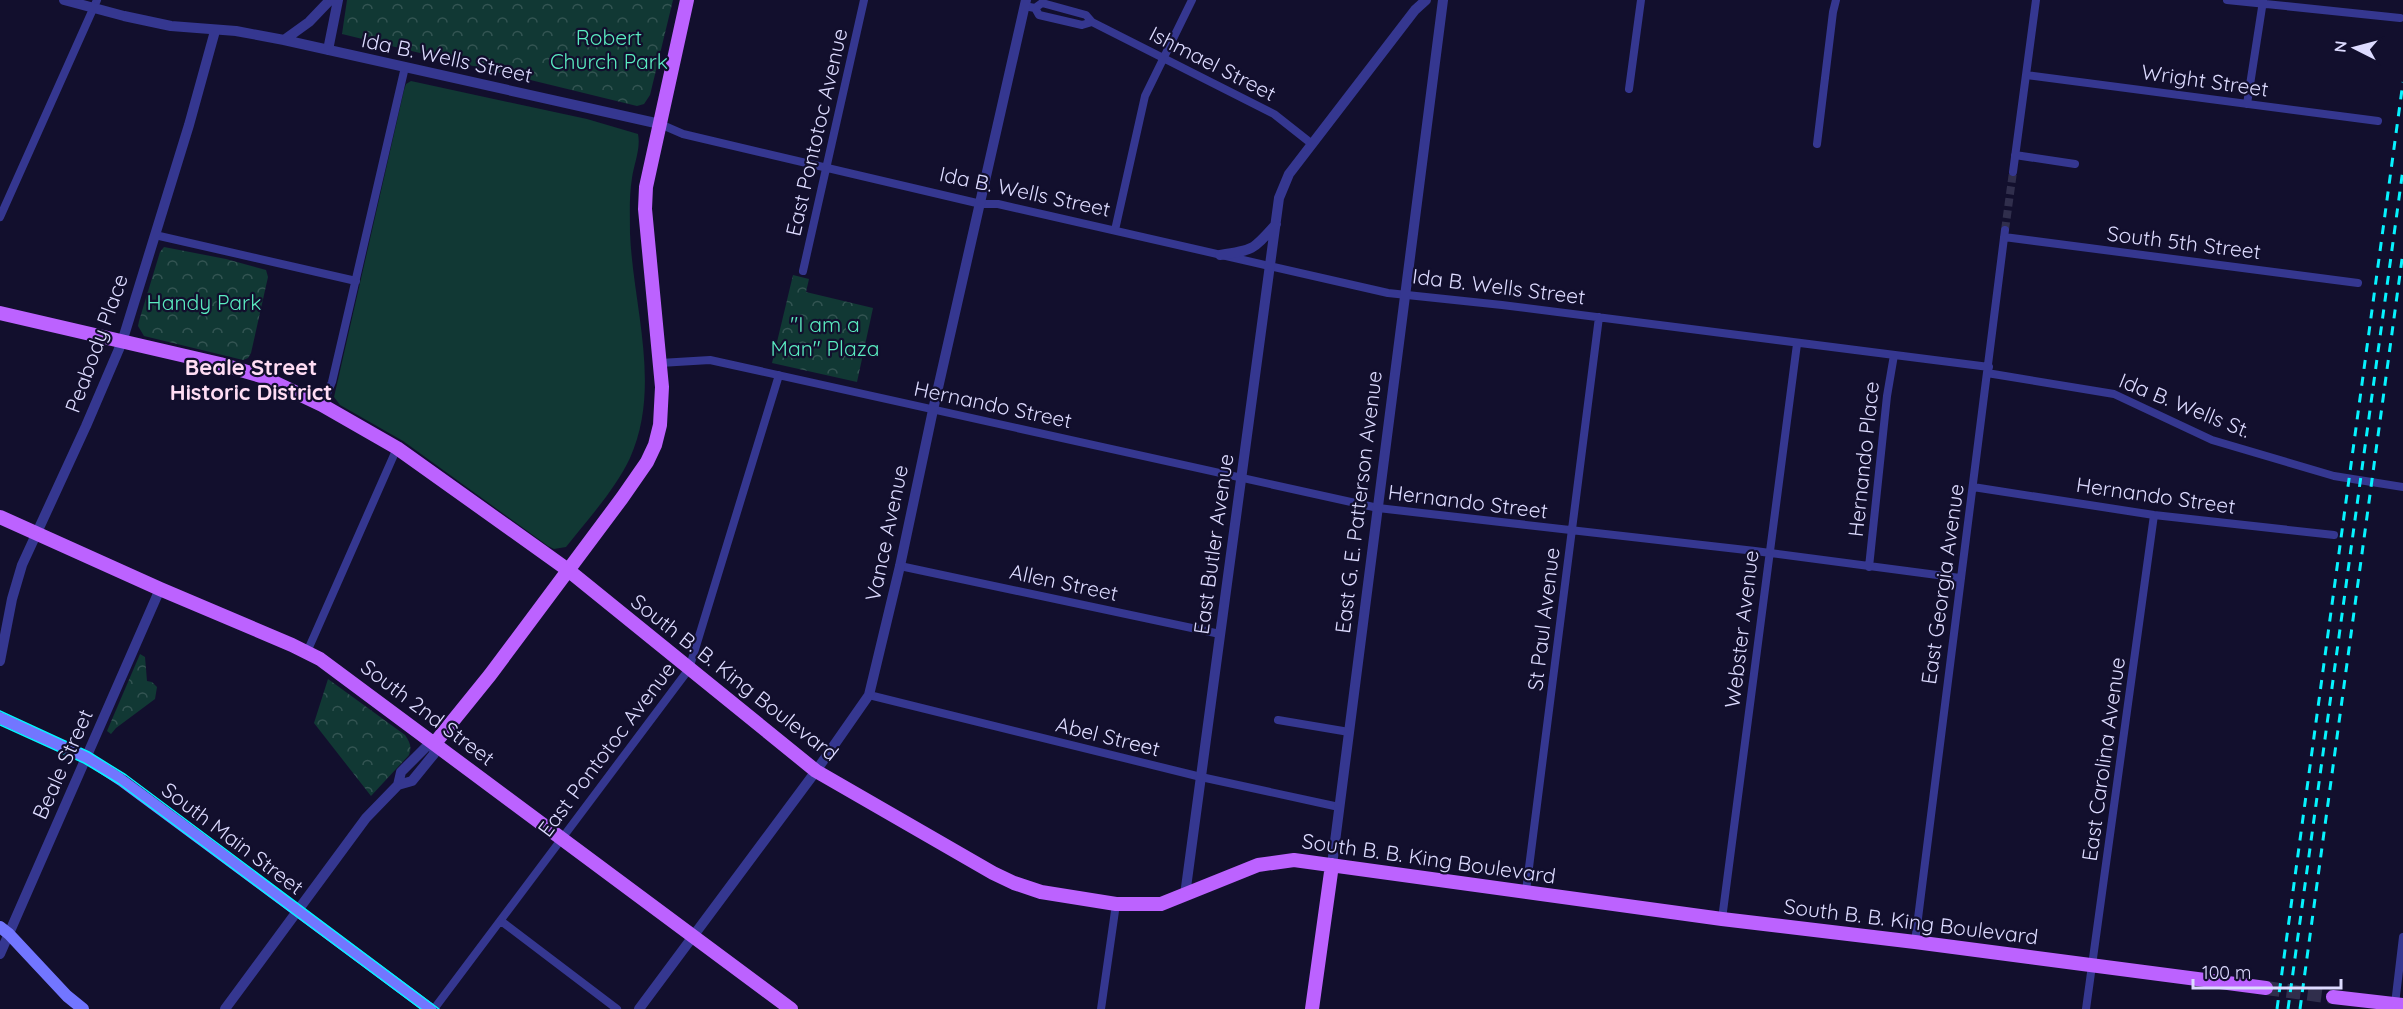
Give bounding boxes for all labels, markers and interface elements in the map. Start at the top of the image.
north arrow [2325,18,2385,78]
street label: Ishmael Street [1145,20,1281,106]
park label: Robert Church Park [550,24,668,74]
street label: Ida B. Wells Street [359,26,535,88]
street label: East Pontotoc Avenue [779,26,853,238]
text: N [2330,40,2351,53]
street label: Wright Street [2140,58,2270,102]
street label: Ida B. Wells Street [937,160,1113,222]
street label: South 5th Street [2106,220,2262,264]
street label: Ida B. Wells Street [1411,262,1587,310]
street label: Peabody Place [59,270,133,416]
park label: Handy Park [147,289,261,315]
park label: "I am a Man" Plaza [771,311,879,361]
district label: Beale Street Historic District [170,353,332,406]
street label: Ida B. Wells St. [2115,367,2255,443]
street label: East G. E. Patterson Avenue [1329,369,1387,635]
street label: Hernando Street [912,375,1074,433]
street label: Hernando Place [1842,380,1884,538]
street label: East Butler Avenue [1187,452,1239,636]
street label: Vance Avenue [859,462,913,604]
street label: Hernando Street [2075,471,2237,519]
street label: Hernando Street [1387,478,1549,524]
street label: East Georgia Avenue [1915,482,1969,686]
street label: St Paul Avenue [1521,546,1565,692]
street label: Webster Avenue [1718,549,1764,709]
street label: Allen Street [1007,558,1121,606]
street label: South B. B. King Boulevard [626,588,844,766]
street label: South 2nd Street [356,653,500,771]
street label: East Carolina Avenue [2076,655,2130,863]
street label: East Pontotoc Avenue [532,656,680,842]
street label: Beale Street [26,705,98,823]
street label: Abel Street [1053,711,1163,761]
street label: South Main Street [157,776,309,900]
street label: South B. B. King Boulevard [1300,827,1558,889]
street label: South B. B. King Boulevard [1782,892,2040,950]
scale bar [2193,952,2342,990]
text: 100 m [2202,961,2251,984]

